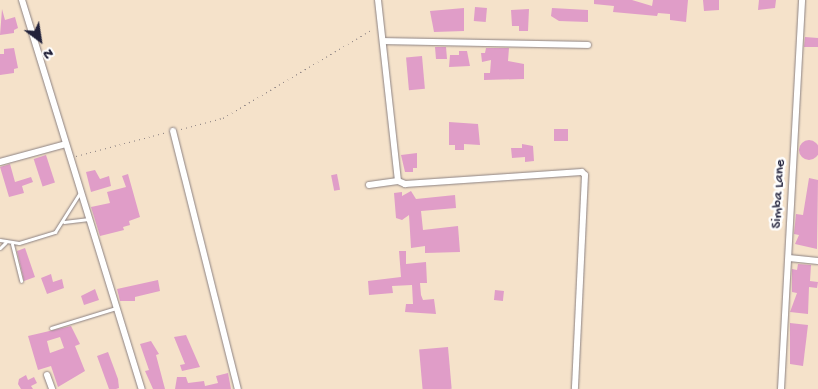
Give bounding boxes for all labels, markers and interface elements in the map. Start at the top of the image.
north arrow [15,15,65,65]
text: N [40,44,56,63]
street label: Simba Lane [768,159,790,229]

